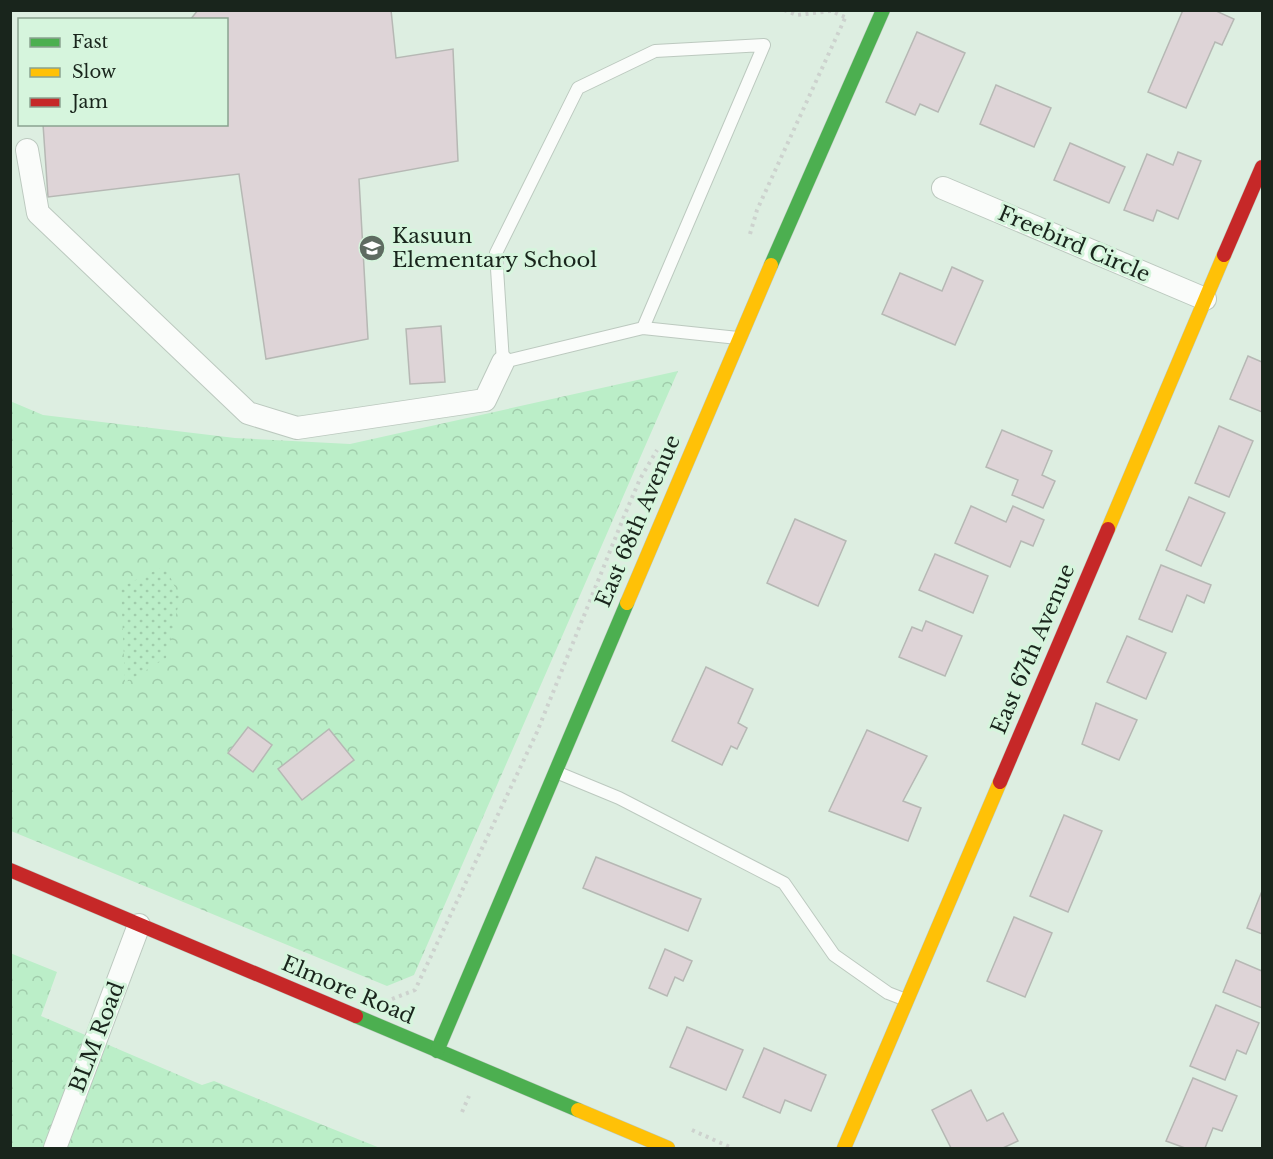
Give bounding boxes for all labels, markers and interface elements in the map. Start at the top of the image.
legend [18,18,228,126]
text: Fast [72,31,109,53]
text: Slow [72,61,117,83]
text: Jam [70,91,108,113]
street label: Freebird Circle [994,200,1154,288]
place label: Kasuun Elementary School [392,223,597,273]
school or university icon: Kasuun Elementary School [357,233,387,263]
street label: East 68th Avenue [590,431,686,611]
street label: East 67th Avenue [985,560,1081,738]
street label: Elmore Road [278,950,418,1030]
street label: BLM Road [64,978,130,1096]

